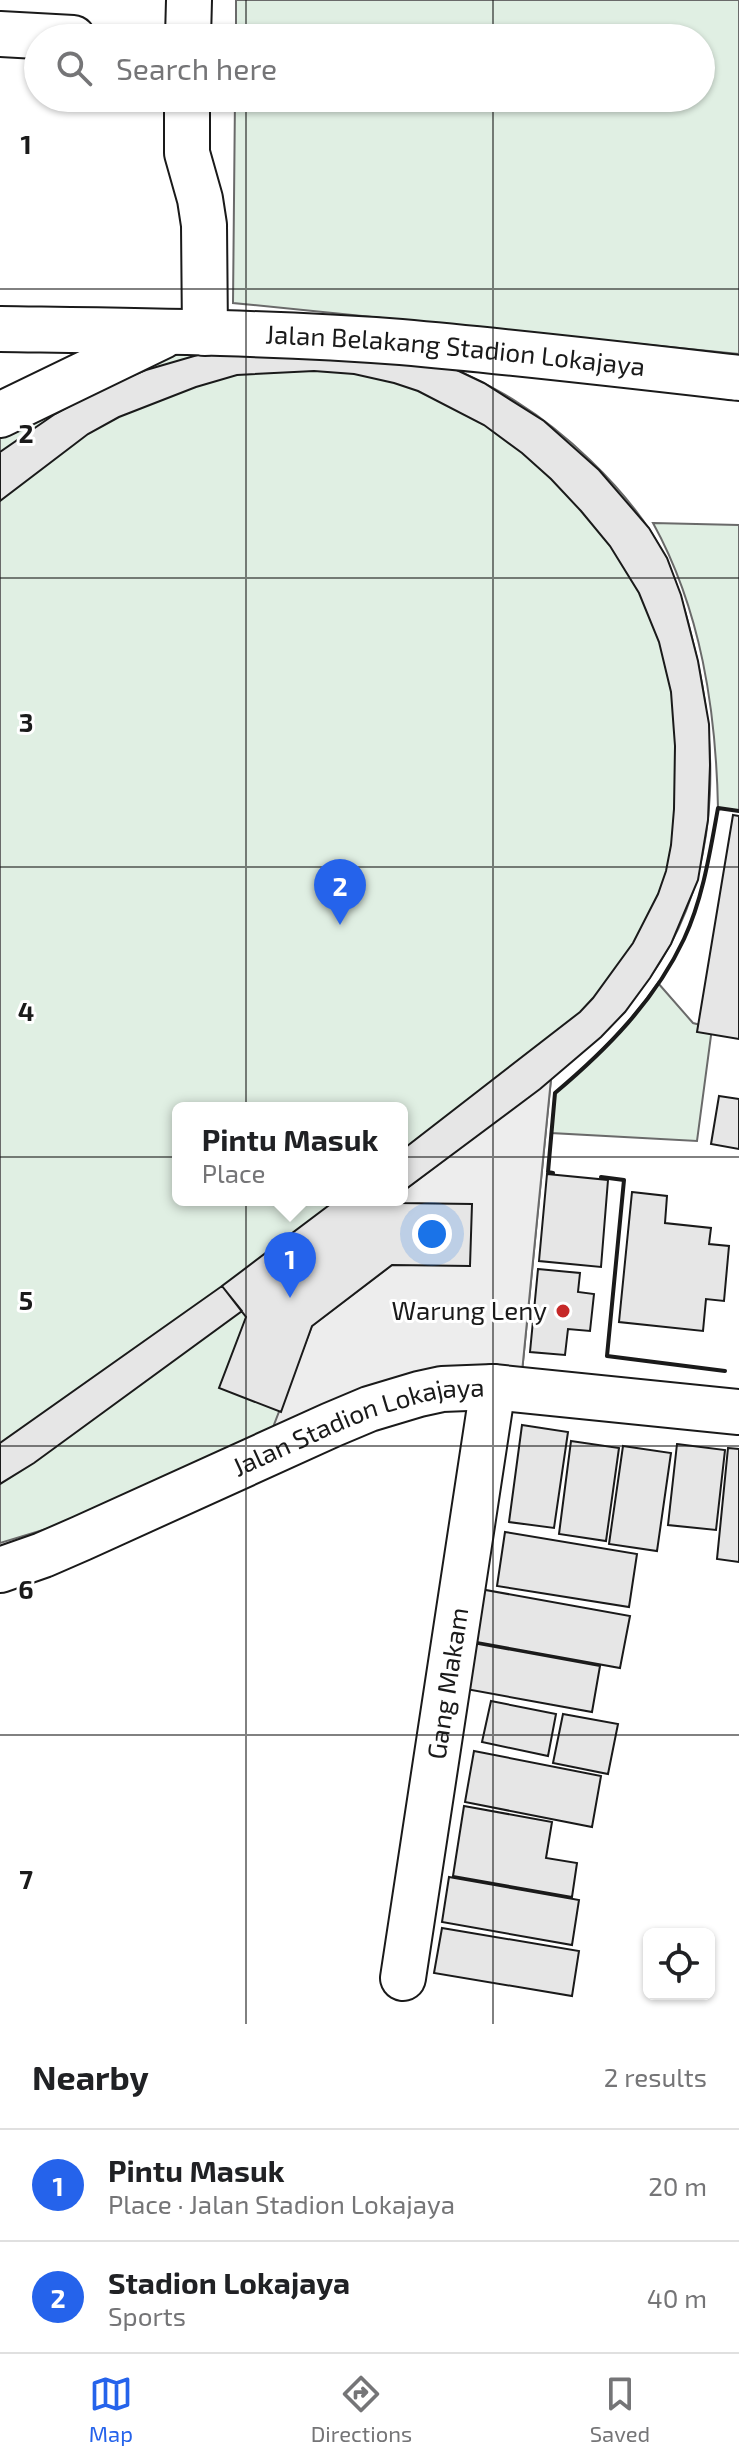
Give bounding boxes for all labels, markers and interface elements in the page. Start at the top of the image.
search box [24,24,715,112]
icon: search [52,46,96,90]
text: Search here [116,50,277,86]
text: 1 [20,128,32,159]
street label: Jalan Belakang Stadion Lokajaya [265,318,647,381]
text: 2 [18,417,34,448]
text: 3 [19,706,33,737]
pin: 2 [314,859,366,925]
text: 4 [18,995,34,1026]
popup [172,1102,408,1206]
text: Pintu Masuk [202,1121,378,1157]
text: Place [202,1157,266,1188]
your location [412,1214,452,1254]
pin: 1 [264,1232,316,1298]
text: 5 [19,1284,33,1315]
place label: Warung Leny [392,1294,547,1325]
marker: Warung Leny [554,1302,572,1320]
street label: Jalan Stadion Lokajaya [227,1370,485,1482]
text: 6 [18,1573,34,1604]
street label: Gang Makam [420,1605,473,1761]
text: 7 [19,1863,33,1894]
map controls [643,1928,715,2000]
button: locate [643,1928,715,2000]
text: Nearby [32,2056,149,2097]
text: 2 results [604,2061,707,2092]
text: Pintu Masuk [108,2152,284,2188]
text: 1 [52,2170,64,2201]
text: 20 m [648,2170,707,2201]
text: Place · Jalan Stadion Lokajaya [108,2188,455,2219]
text: Stadion Lokajaya [108,2264,350,2300]
text: 2 [50,2282,66,2313]
text: 40 m [647,2282,707,2313]
text: Sports [108,2300,186,2331]
tab: Map [89,2372,133,2446]
tab: Directions [311,2372,412,2446]
tab: Saved [590,2372,650,2446]

